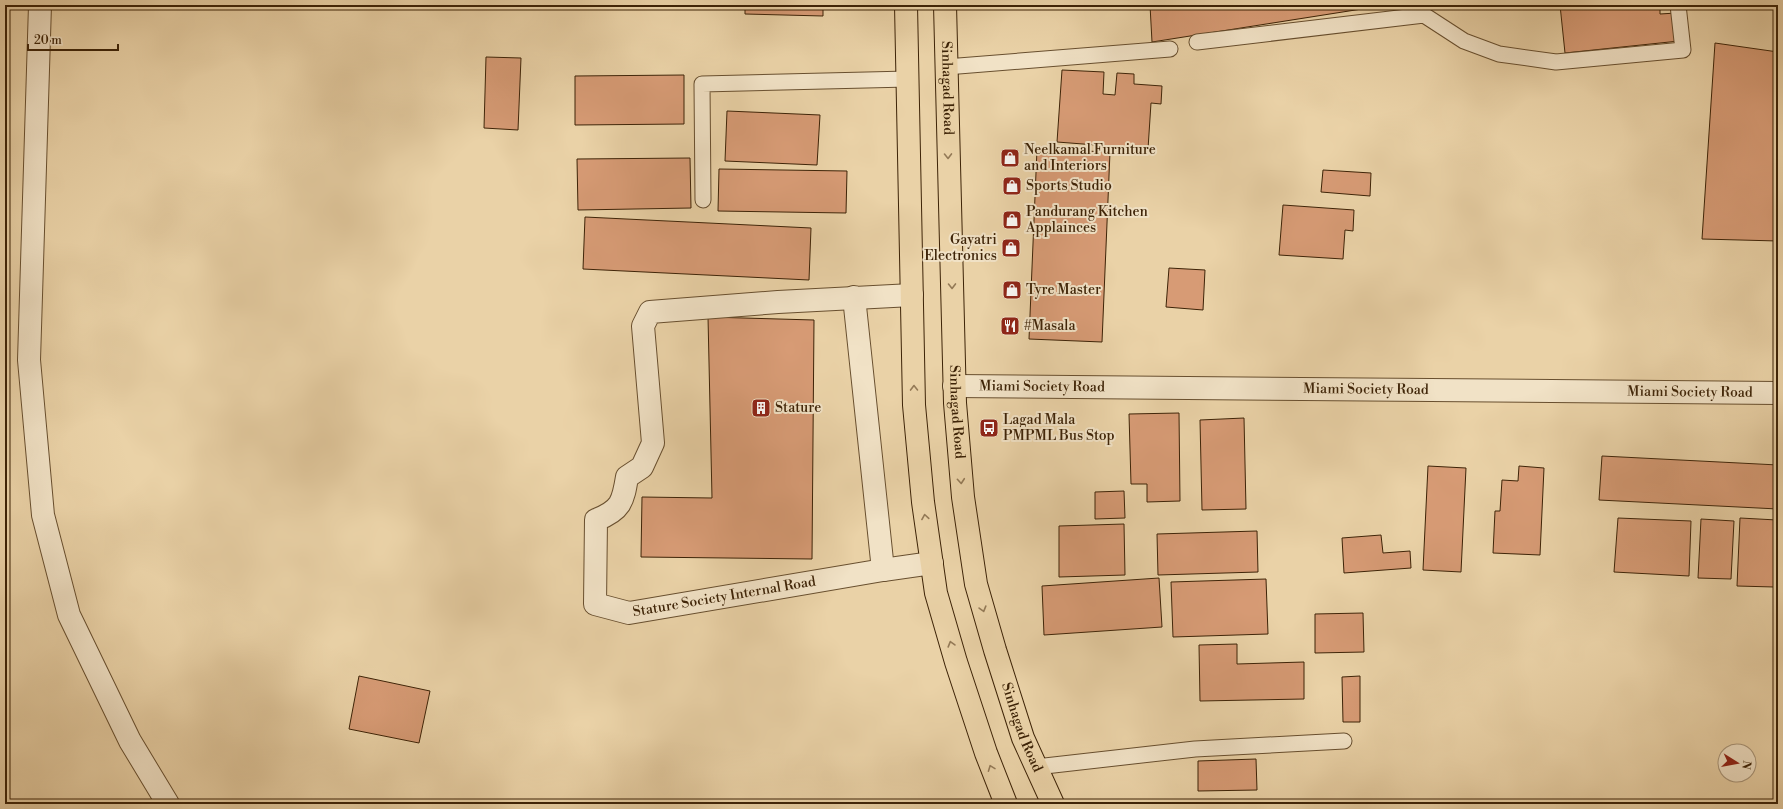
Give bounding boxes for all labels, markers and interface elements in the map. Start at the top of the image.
scale bar [28,26,118,52]
text: 20 m [34,33,62,48]
street label: Sinhagad Road [937,41,957,135]
place label: Neelkamal Furniture and Interiors [1024,141,1156,175]
shop icon: Neelkamal Furniture and Interiors [999,147,1021,169]
one-way arrow [944,153,953,159]
shop icon: Sports Studio [1001,175,1023,197]
place label: Sports Studio [1026,177,1112,195]
place label: Pandurang Kitchen Applainces [1025,203,1149,237]
shop icon: Pandurang Kitchen Applainces [1001,209,1023,231]
place label: Gayatri Electronics [924,231,997,265]
shop icon: Gayatri Electronics [1000,237,1022,259]
shop icon: Tyre Master [1001,279,1023,301]
place label: Tyre Master [1026,281,1101,299]
one-way arrow [948,283,956,289]
restaurant icon: #Masala [999,315,1021,337]
place label: #Masala [1024,317,1076,335]
street label: Sinhagad Road [945,365,969,460]
street label: Miami Society Road [979,377,1105,396]
street label: Miami Society Road [1303,380,1429,399]
street label: Miami Society Road [1627,383,1753,402]
one-way arrow [909,385,918,391]
building icon: Stature [750,397,772,419]
place label: Stature [775,399,821,417]
place label: Lagad Mala PMPML Bus Stop [1003,411,1115,445]
bus stop icon: Lagad Mala PMPML Bus Stop [978,417,1000,439]
one-way arrow [957,477,966,484]
one-way arrow [921,514,930,520]
street label: Stature Society Internal Road [631,573,817,621]
one-way arrow [978,605,987,612]
one-way arrow [947,641,956,648]
street label: Sinhagad Road [997,680,1046,775]
north arrow [1717,743,1757,783]
text: N [1738,759,1754,771]
one-way arrow [988,764,996,771]

